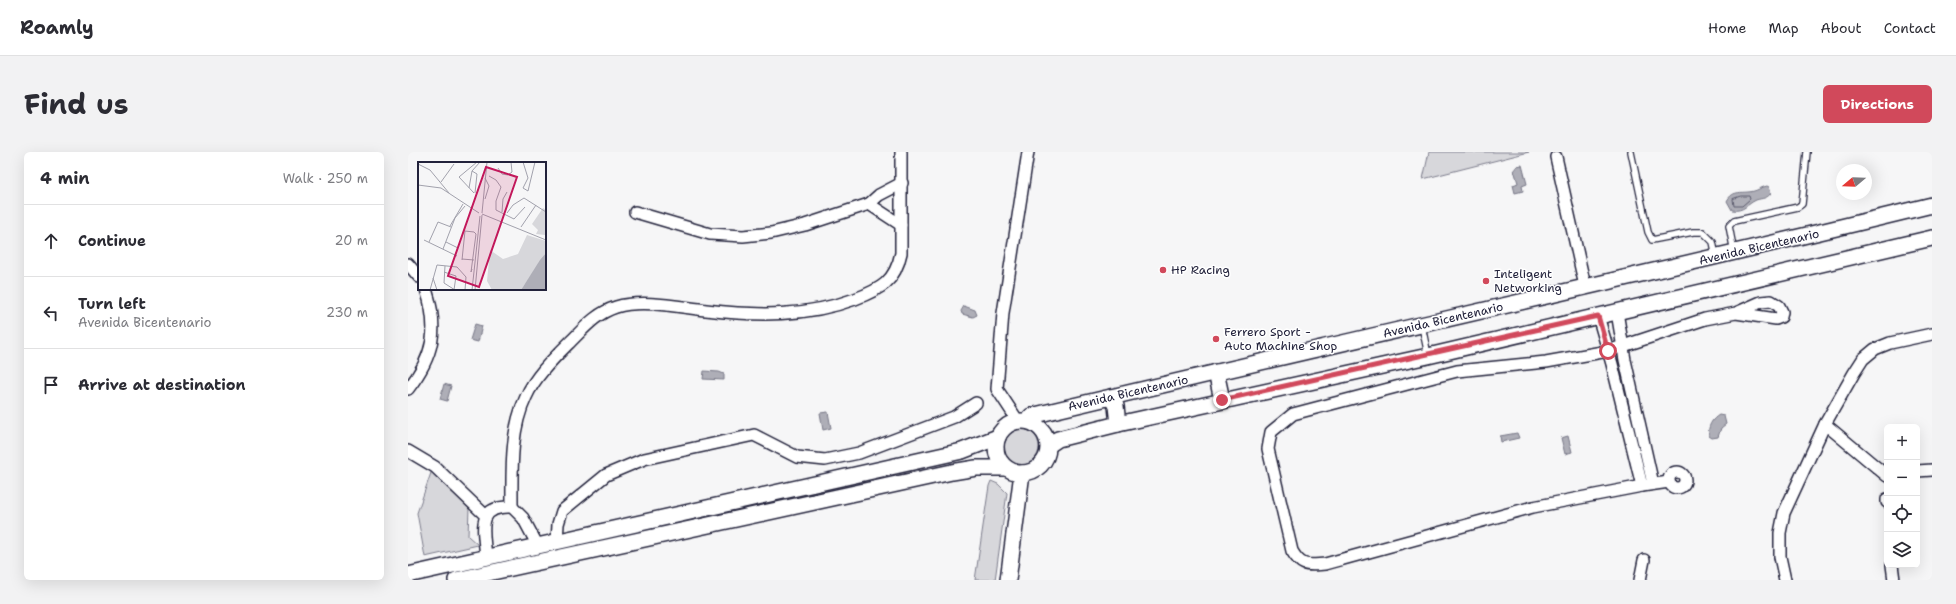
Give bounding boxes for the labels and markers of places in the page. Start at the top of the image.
place label: HP Racing [1171,262,1230,278]
marker: HP Racing [1158,265,1168,275]
place label: Inteligent Networking [1494,266,1562,296]
marker: Inteligent Networking [1481,276,1491,286]
place label: Ferrero Sport - Auto Machine Shop [1224,324,1337,354]
marker: Ferrero Sport - Auto Machine Shop [1211,334,1221,344]

